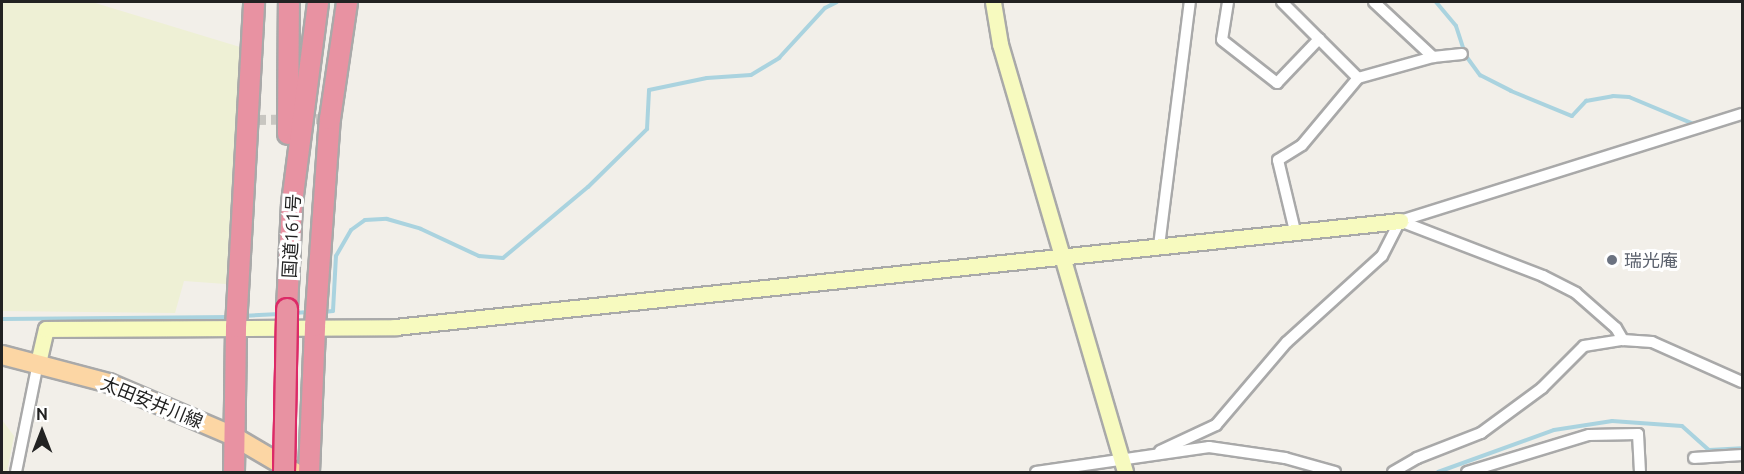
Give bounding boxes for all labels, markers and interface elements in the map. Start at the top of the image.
street label: 国道161号 [278,193,304,279]
place label: 瑞光庵 [1624,249,1678,271]
marker: 瑞光庵 [1605,253,1619,267]
street label: 太田安井川線 [98,372,206,432]
north arrow [12,402,72,462]
text: N [36,405,48,423]

